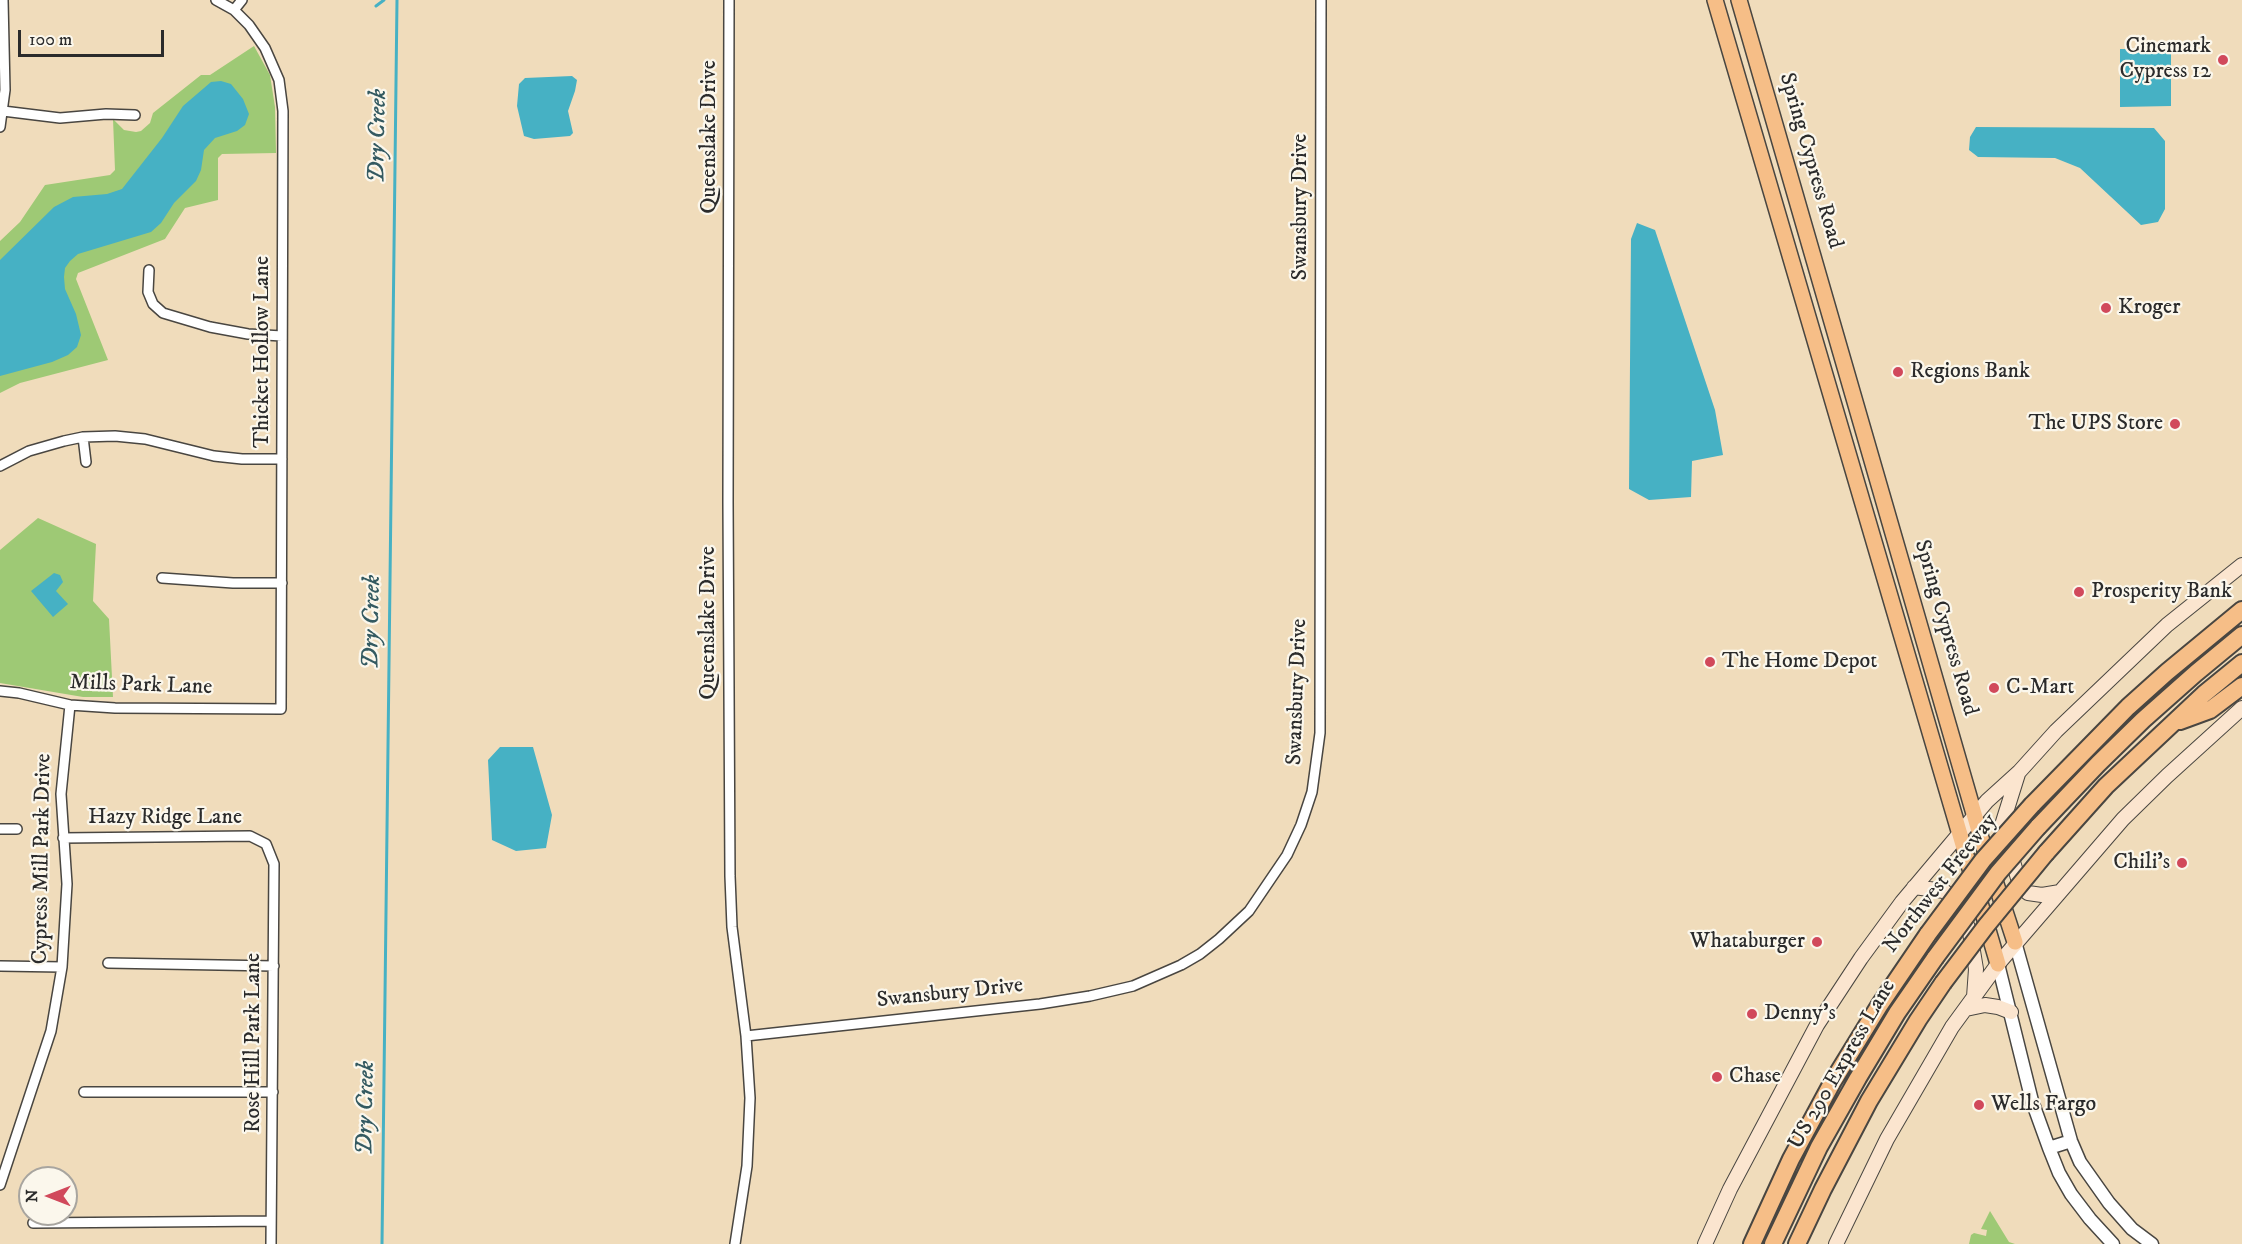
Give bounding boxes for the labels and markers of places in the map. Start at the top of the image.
place label: Cinemark Cypress 12 [2120,34,2211,86]
marker: Cinemark Cypress 12 [2216,53,2230,67]
place label: Kroger [2118,295,2180,321]
marker: Kroger [2099,301,2113,315]
place label: Regions Bank [1910,359,2030,385]
marker: Regions Bank [1891,365,1905,379]
place label: The UPS Store [2028,411,2163,437]
marker: The UPS Store [2168,417,2182,431]
place label: Prosperity Bank [2091,579,2232,605]
marker: Prosperity Bank [2072,585,2086,599]
place label: The Home Depot [1722,649,1877,675]
marker: The Home Depot [1703,655,1717,669]
place label: C-Mart [2006,675,2074,701]
marker: C-Mart [1987,681,2001,695]
place label: Chili's [2113,850,2170,876]
marker: Chili's [2175,856,2189,870]
place label: Whataburger [1690,929,1805,955]
marker: Whataburger [1810,935,1824,949]
place label: Denny's [1764,1001,1836,1027]
marker: Denny's [1745,1007,1759,1021]
place label: Chase [1729,1064,1781,1090]
marker: Chase [1710,1070,1724,1084]
place label: Wells Fargo [1991,1092,2096,1118]
marker: Wells Fargo [1972,1098,1986,1112]

